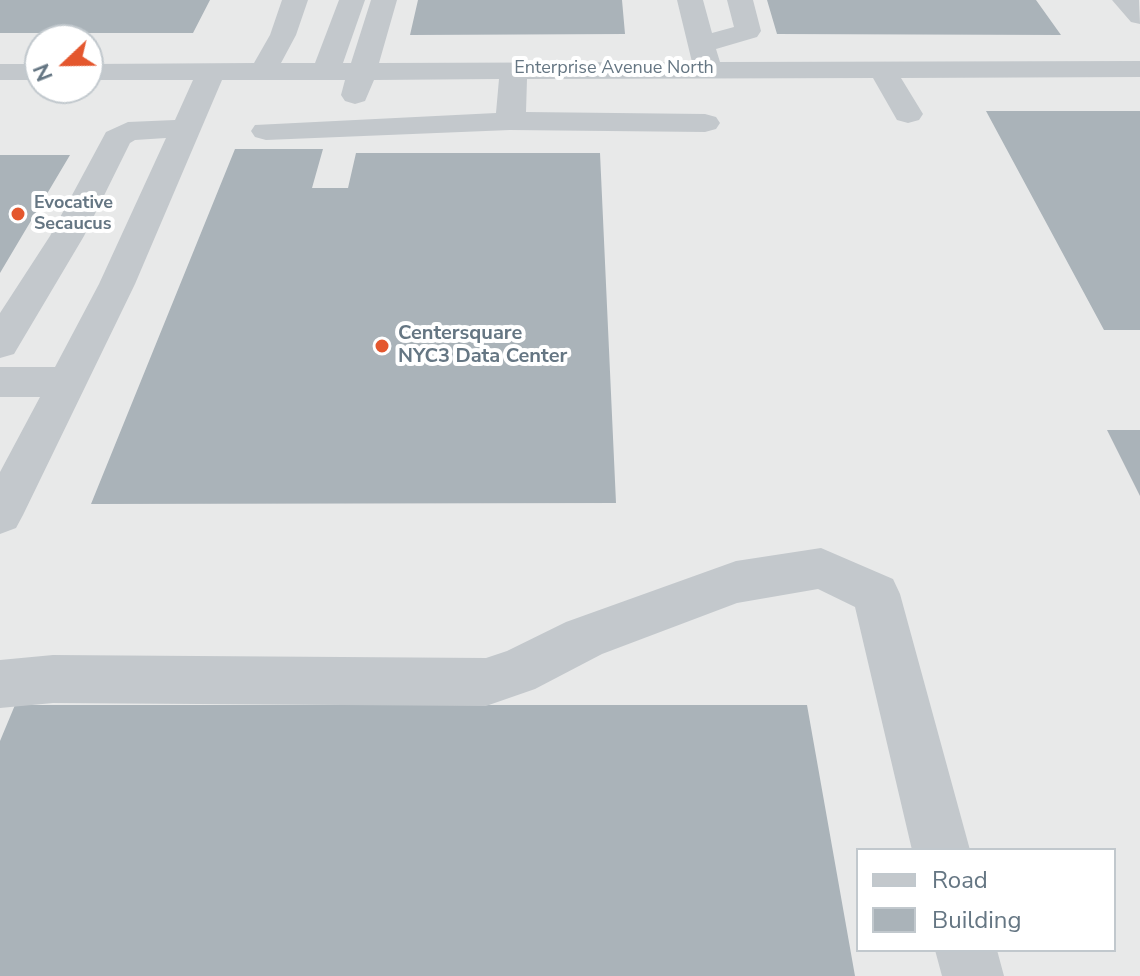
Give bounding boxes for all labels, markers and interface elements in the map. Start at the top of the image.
north arrow [24,24,104,104]
street label: Enterprise Avenue North [514,58,714,80]
text: N [27,59,61,85]
place label: Evocative Secaucus [34,193,113,236]
marker: Evocative Secaucus [9,205,27,223]
place label: Centersquare NYC3 Data Center [398,322,567,369]
marker: Centersquare NYC3 Data Center [373,337,391,355]
legend [856,848,1116,952]
text: Road [932,864,988,896]
text: Building [932,904,1022,936]

